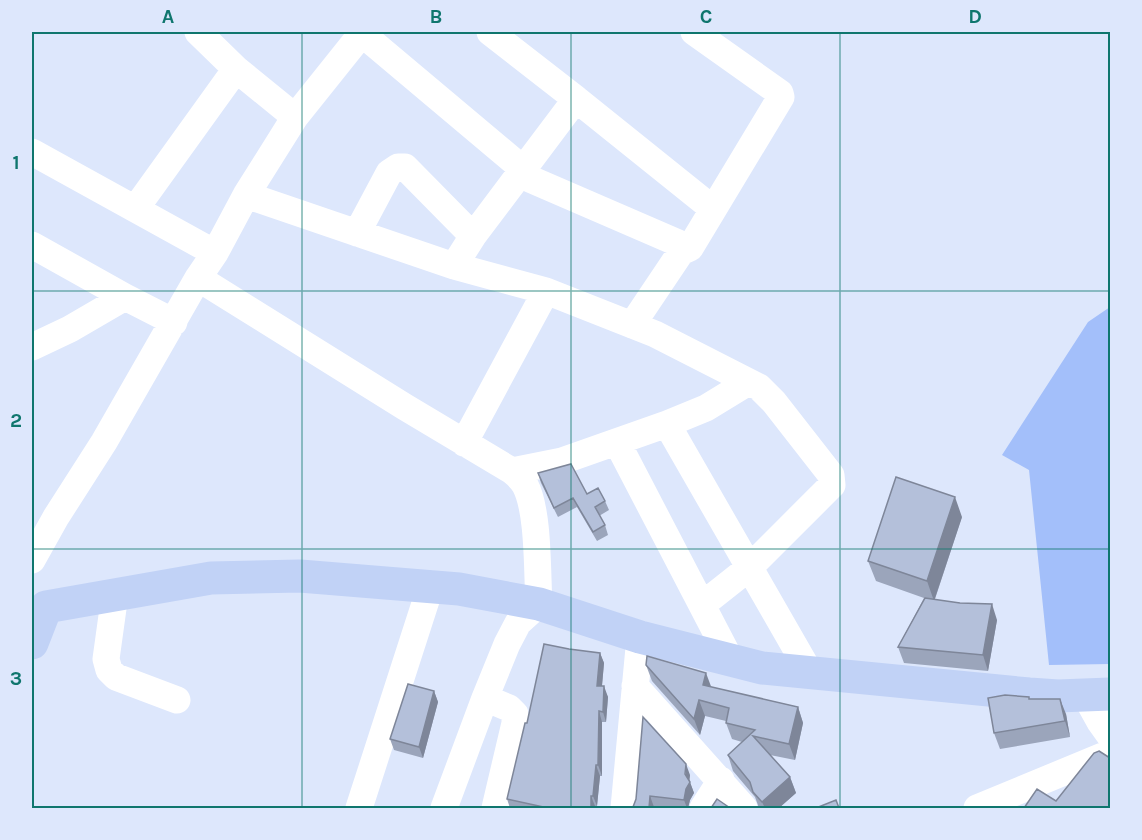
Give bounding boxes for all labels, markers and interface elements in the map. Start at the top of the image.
text: A [162,5,175,28]
text: B [430,5,442,28]
text: C [700,5,712,28]
text: D [968,5,982,28]
text: 1 [12,151,20,174]
text: 2 [10,409,22,432]
text: 3 [10,667,22,690]

